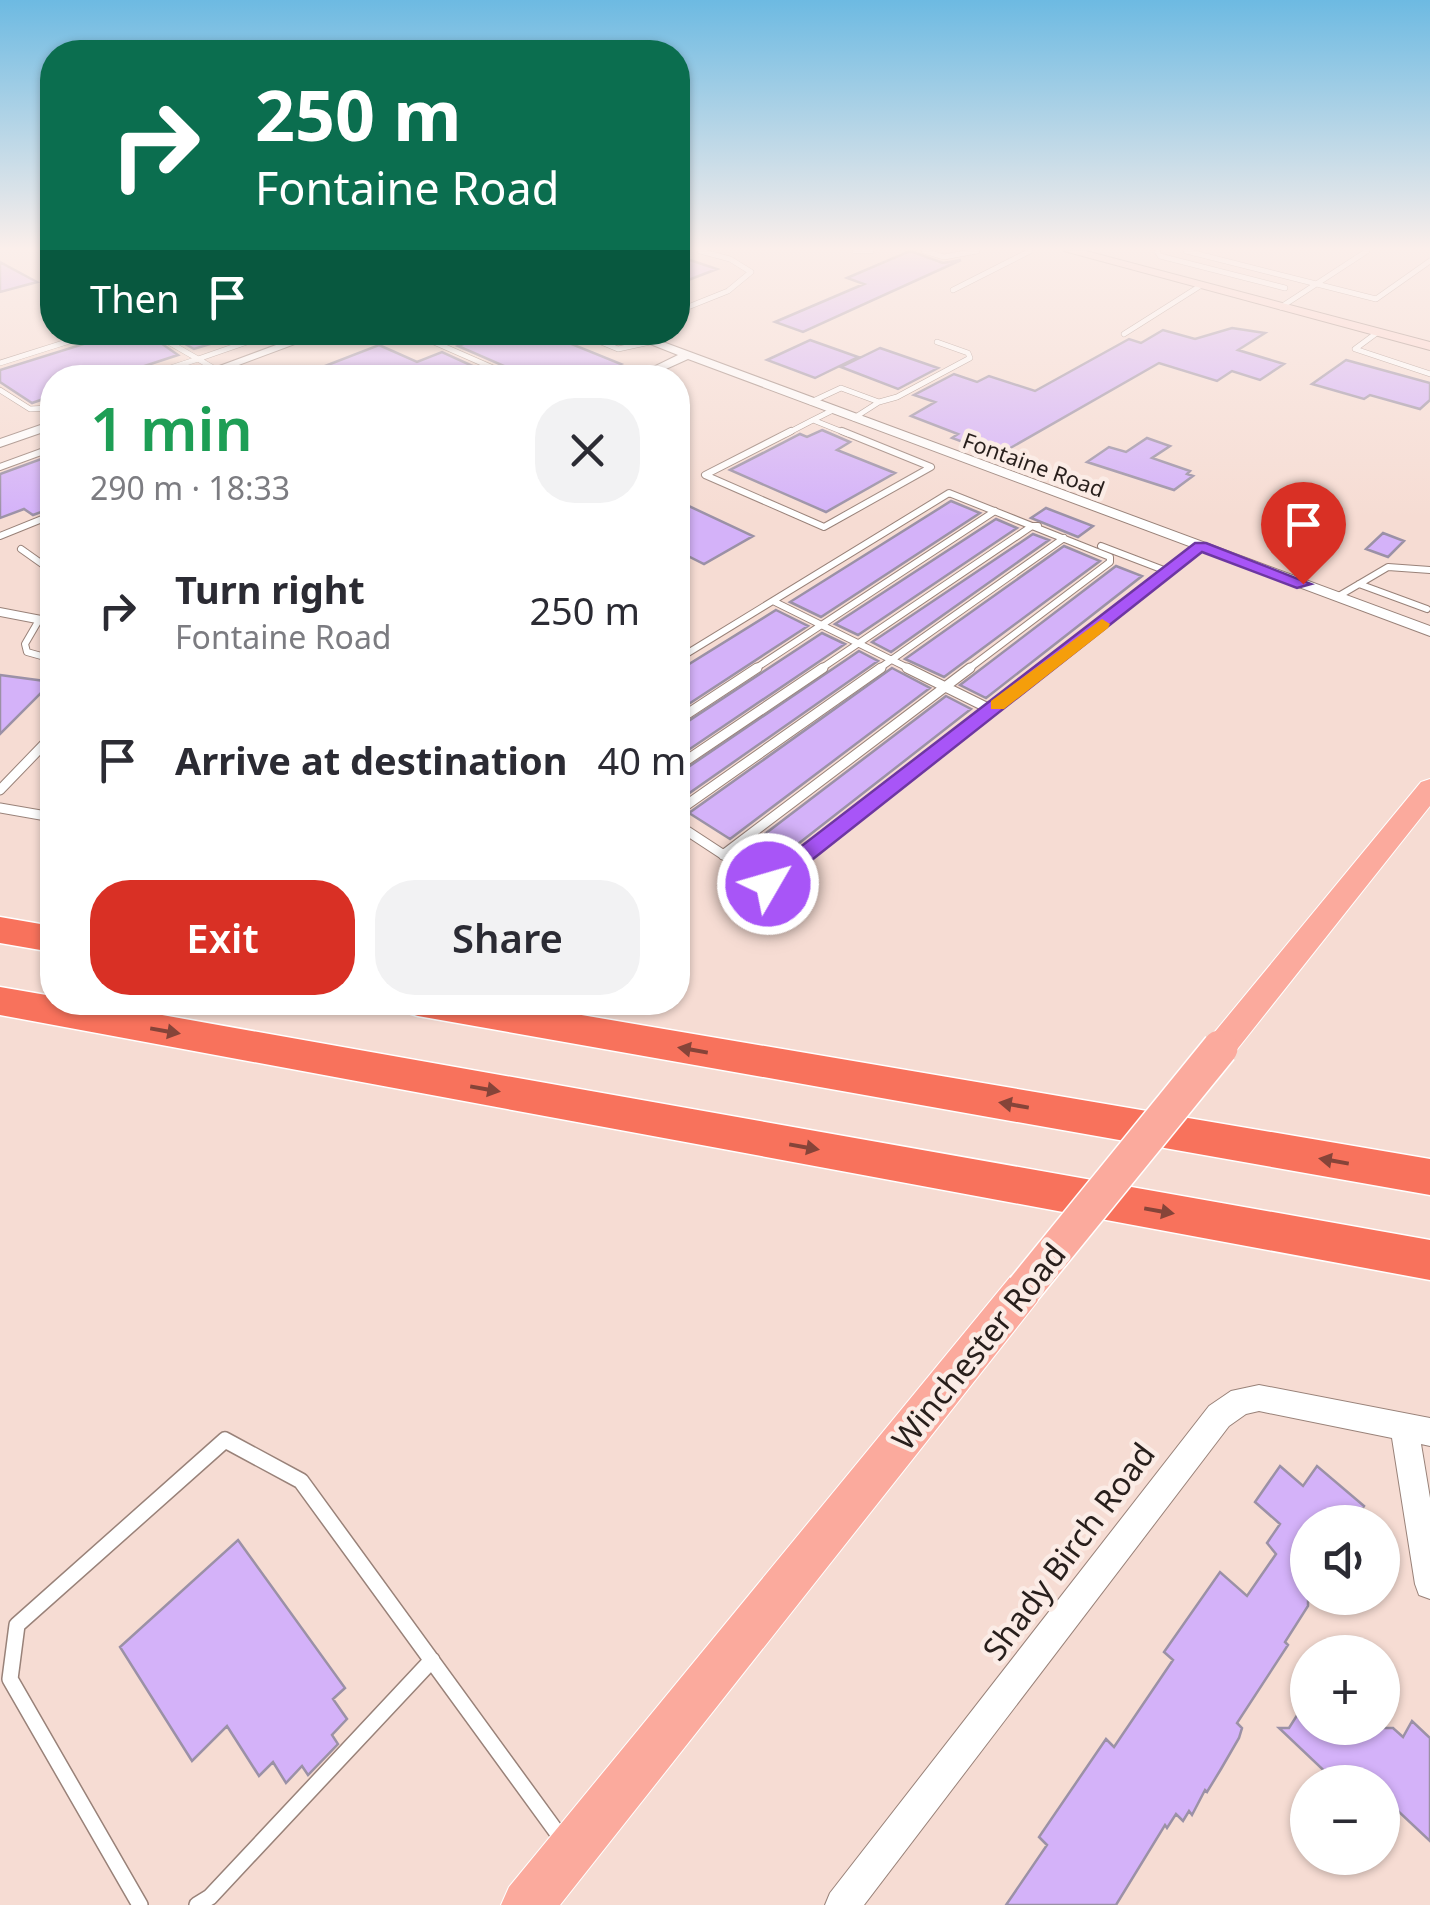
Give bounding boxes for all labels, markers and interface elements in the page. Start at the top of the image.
text: 250 m [255,66,462,162]
icon: right [90,80,220,210]
text: Fontaine Road [255,157,560,218]
icon: arrive [200,270,255,325]
text: Then [90,272,180,324]
text: 1 min [90,387,253,469]
button: close [535,398,640,503]
street label: Fontaine Road [959,424,1109,504]
text: 290 m · 18:33 [90,466,290,509]
pin [1261,482,1346,585]
icon: arrive [1276,497,1331,552]
text: Turn right [175,563,365,615]
icon: right [90,583,145,638]
text: 250 m [529,584,640,636]
text: Fontaine Road [175,615,392,658]
icon: arrive [90,733,145,788]
text: Arrive at destination [175,734,567,786]
text: 40 m [597,734,686,786]
position arrow [716,832,820,936]
button: Exit [90,880,355,995]
button: Share [375,880,640,995]
one-way arrow [150,1024,181,1039]
one-way arrow [677,1042,709,1057]
one-way arrow [469,1082,501,1097]
one-way arrow [997,1097,1029,1112]
one-way arrow [789,1140,821,1155]
one-way arrow [1318,1152,1349,1168]
one-way arrow [1143,1204,1175,1219]
street label: Winchester Road [881,1234,1075,1458]
street label: Shady Birch Road [972,1434,1164,1668]
map controls [1290,1505,1400,1875]
button: sound [1290,1505,1400,1615]
button: + [1290,1635,1400,1745]
button: − [1290,1765,1400,1875]

